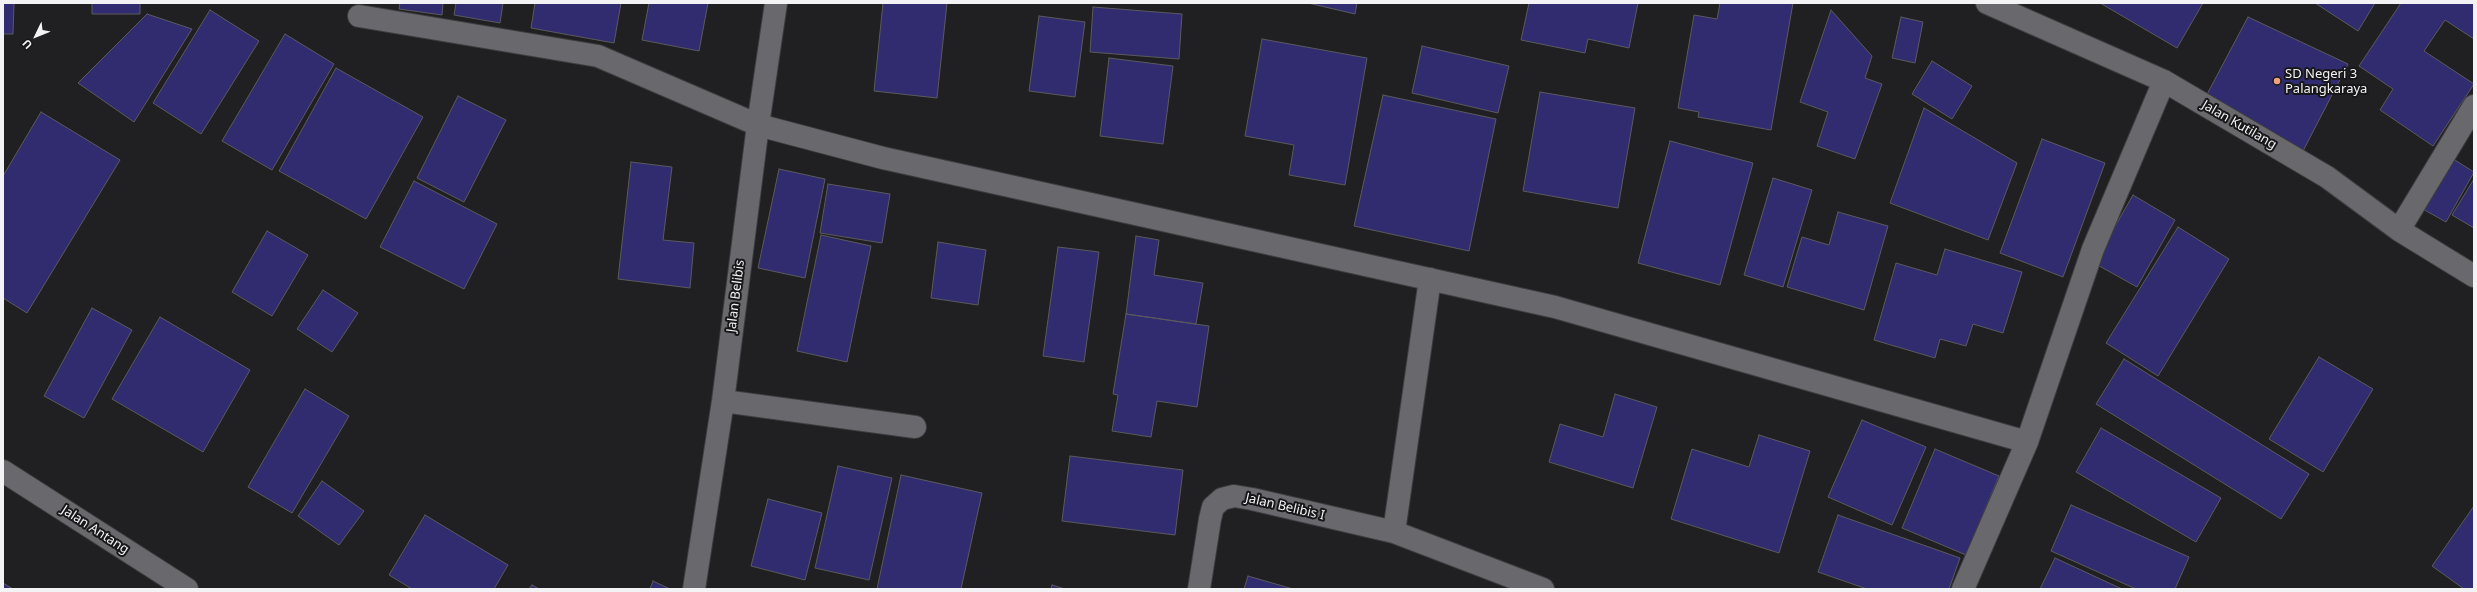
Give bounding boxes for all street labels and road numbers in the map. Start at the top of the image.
street label: Jalan Kutilang [2199,97,2279,153]
street label: Jalan Belibis [724,259,748,333]
street label: Jalan Belibis I [1244,490,1326,524]
street label: Jalan Antang [58,502,132,558]

